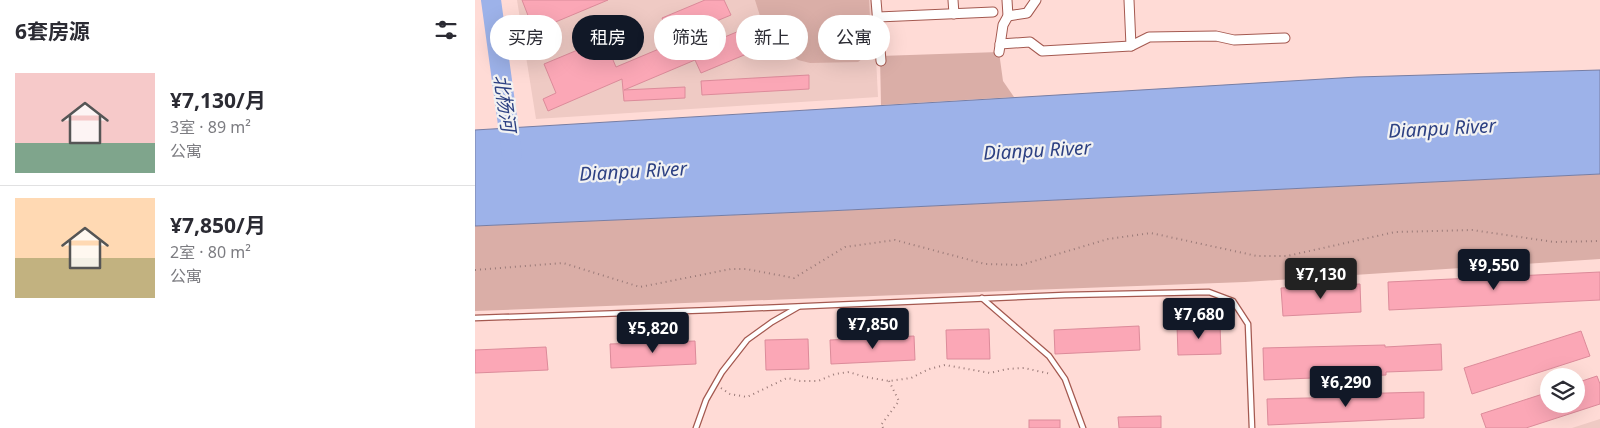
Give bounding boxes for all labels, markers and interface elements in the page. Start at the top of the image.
chip: 买房 [490,15,562,60]
chip: 租房 [572,15,644,60]
chip: 筛选 [654,15,726,60]
chip: 新上 [736,15,808,60]
chip: 公寓 [818,15,890,60]
icon: filters [432,16,460,44]
text: 6套房源 [15,17,90,45]
water label: 北杨河 [488,73,522,137]
text: ¥7,130/月 [170,86,266,114]
icon: home [55,93,115,153]
water label: Dianpu River [1387,112,1498,144]
text: 3室 · 89 m² [170,116,251,138]
water label: Dianpu River [982,134,1093,166]
text: 公寓 [170,140,202,162]
water label: Dianpu River [578,155,689,187]
text: ¥7,850/月 [170,211,266,239]
icon: home [55,218,115,278]
text: 2室 · 80 m² [170,241,251,263]
pin: ¥9,550 [1453,248,1535,291]
text: ¥9,550 [1469,254,1519,276]
pin: ¥7,130 [1280,258,1362,300]
text: ¥7,130 [1296,263,1346,285]
text: 公寓 [170,265,202,287]
pin: ¥7,680 [1158,298,1240,340]
text: ¥7,680 [1174,303,1224,325]
pin: ¥7,850 [832,308,914,350]
pin: ¥5,820 [612,312,694,354]
text: ¥7,850 [848,313,898,335]
text: ¥5,820 [628,317,678,339]
pin: ¥6,290 [1305,366,1387,408]
map controls [1540,368,1585,413]
button: layers [1540,368,1585,413]
text: ¥6,290 [1321,371,1371,393]

